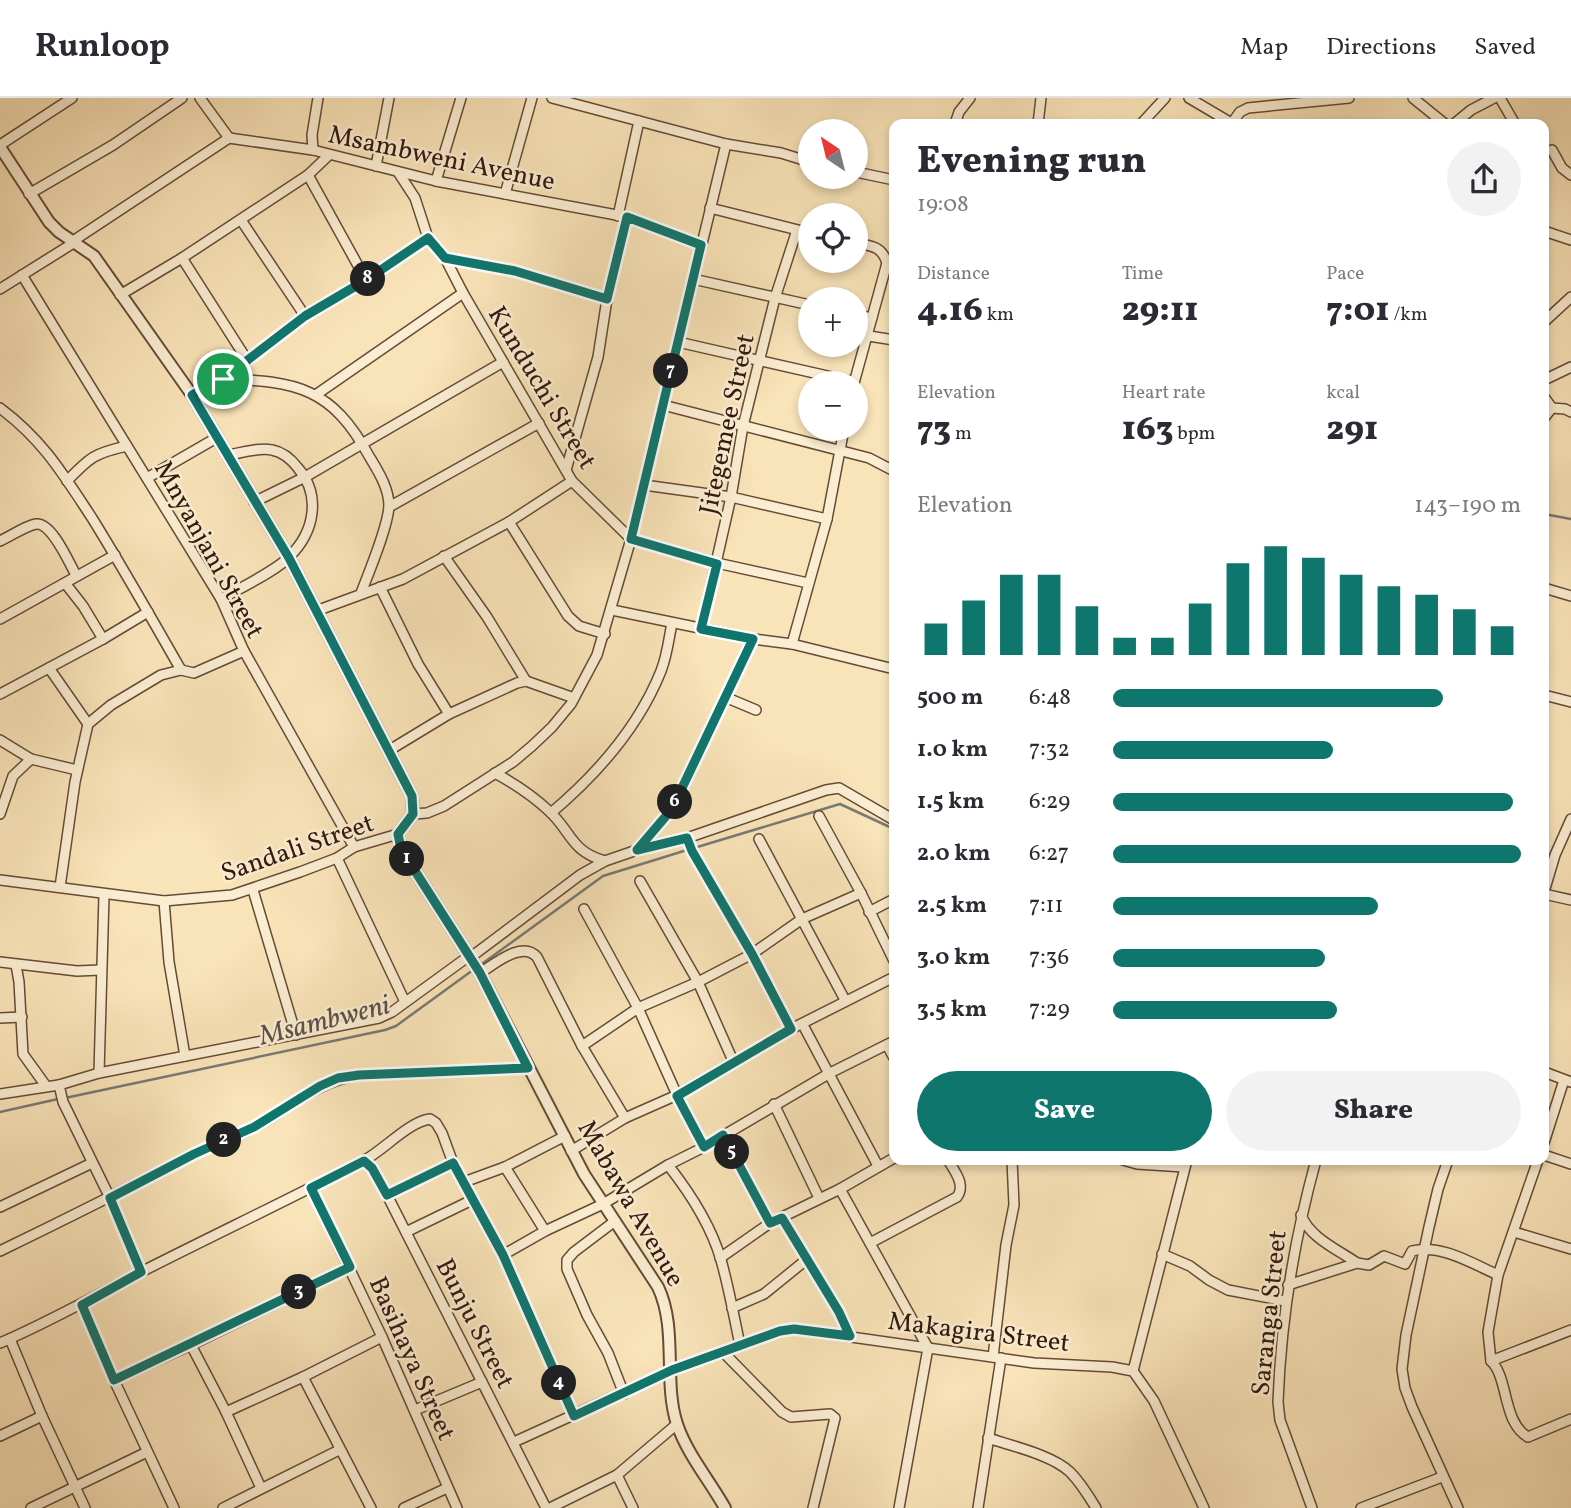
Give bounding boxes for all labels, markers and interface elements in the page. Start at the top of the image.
text: Runloop [35,25,170,71]
text: Map [1240,31,1288,65]
text: Directions [1326,31,1436,65]
text: Saved [1474,31,1536,65]
street label: Msambweni Avenue [325,117,558,201]
north arrow [798,119,868,189]
map controls [798,119,868,441]
text: Evening run [917,136,1147,189]
button: share [1447,142,1521,216]
text: 19:08 [917,189,969,221]
button: locate [798,203,868,273]
text: Distance [917,261,990,287]
text: Time [1122,261,1163,287]
text: Pace [1326,261,1364,287]
pin: 8 [350,262,386,296]
text: 8 [362,265,373,291]
button: + [798,287,868,357]
text: 4.16 [917,287,983,335]
text: 29:11 [1122,287,1198,335]
text: 7:01 [1326,287,1390,335]
street label: Kunduchi Street [478,300,604,477]
text: km [983,302,1014,328]
text: /km [1390,302,1428,328]
street label: Jitegemee Street [691,331,765,518]
pin [193,349,253,409]
pin: 7 [654,354,688,388]
text: 7 [666,357,675,383]
icon: arrive [204,360,242,398]
button: − [798,371,868,441]
text: Elevation [917,380,996,406]
text: Heart rate [1122,380,1206,406]
text: kcal [1326,380,1360,406]
text: 73 [917,406,951,454]
text: 163 [1122,406,1173,454]
text: 291 [1326,406,1378,454]
text: m [951,421,972,447]
text: bpm [1173,421,1215,447]
street label: Mnyanjani Street [144,455,272,645]
text: Elevation [917,490,1013,522]
text: 143–190 m [1414,490,1521,522]
text: 500 m [917,682,983,714]
text: 6:48 [1029,682,1071,714]
text: 1.0 km [917,734,988,766]
text: 7:32 [1029,734,1070,766]
pin: 6 [658,784,692,820]
text: 1.5 km [917,786,984,818]
text: 6:29 [1029,786,1070,818]
text: 6 [669,788,680,814]
street label: Sandali Street [216,806,379,892]
text: 2.0 km [917,838,990,870]
text: 6:27 [1029,838,1069,870]
pin: 1 [390,842,424,876]
text: 1 [403,845,410,871]
text: 2.5 km [917,890,987,922]
text: 7:11 [1029,890,1063,922]
text: 3.0 km [917,942,990,974]
text: 7:36 [1029,942,1069,974]
water label: Msambweni [254,986,395,1057]
text: 3.5 km [917,994,987,1026]
text: 7:29 [1029,994,1070,1026]
button: Save [917,1071,1212,1151]
button: Share [1226,1071,1521,1151]
street label: Mabawa Avenue [568,1114,693,1294]
pin: 2 [206,1122,242,1158]
text: 2 [219,1126,228,1152]
pin: 5 [714,1134,750,1170]
text: 5 [727,1138,736,1164]
street label: Saranga Street [1243,1229,1297,1398]
street label: Bunju Street [426,1253,522,1395]
street label: Basihaya Street [359,1271,463,1447]
pin: 3 [282,1274,316,1310]
text: 3 [294,1278,303,1304]
street label: Makagira Street [886,1304,1072,1362]
pin: 4 [542,1366,576,1400]
text: 4 [553,1369,564,1395]

